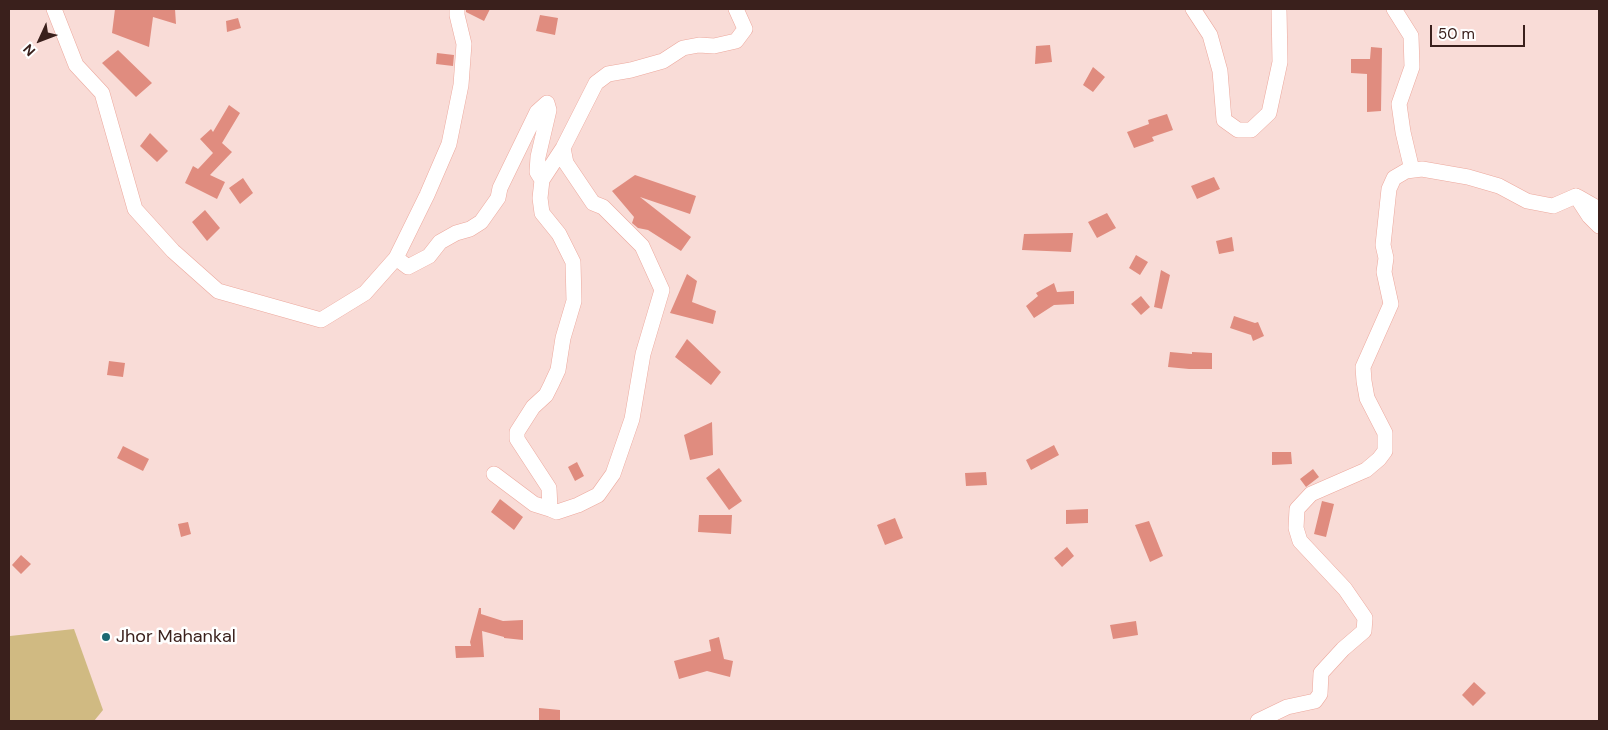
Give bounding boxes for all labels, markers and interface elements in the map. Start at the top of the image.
north arrow [15,15,65,65]
scale bar [1433,15,1528,47]
text: 50 m [1438,24,1475,44]
text: N [19,40,39,60]
place label: Jhor Mahankal [116,626,236,648]
marker: Jhor Mahankal [100,631,112,643]

